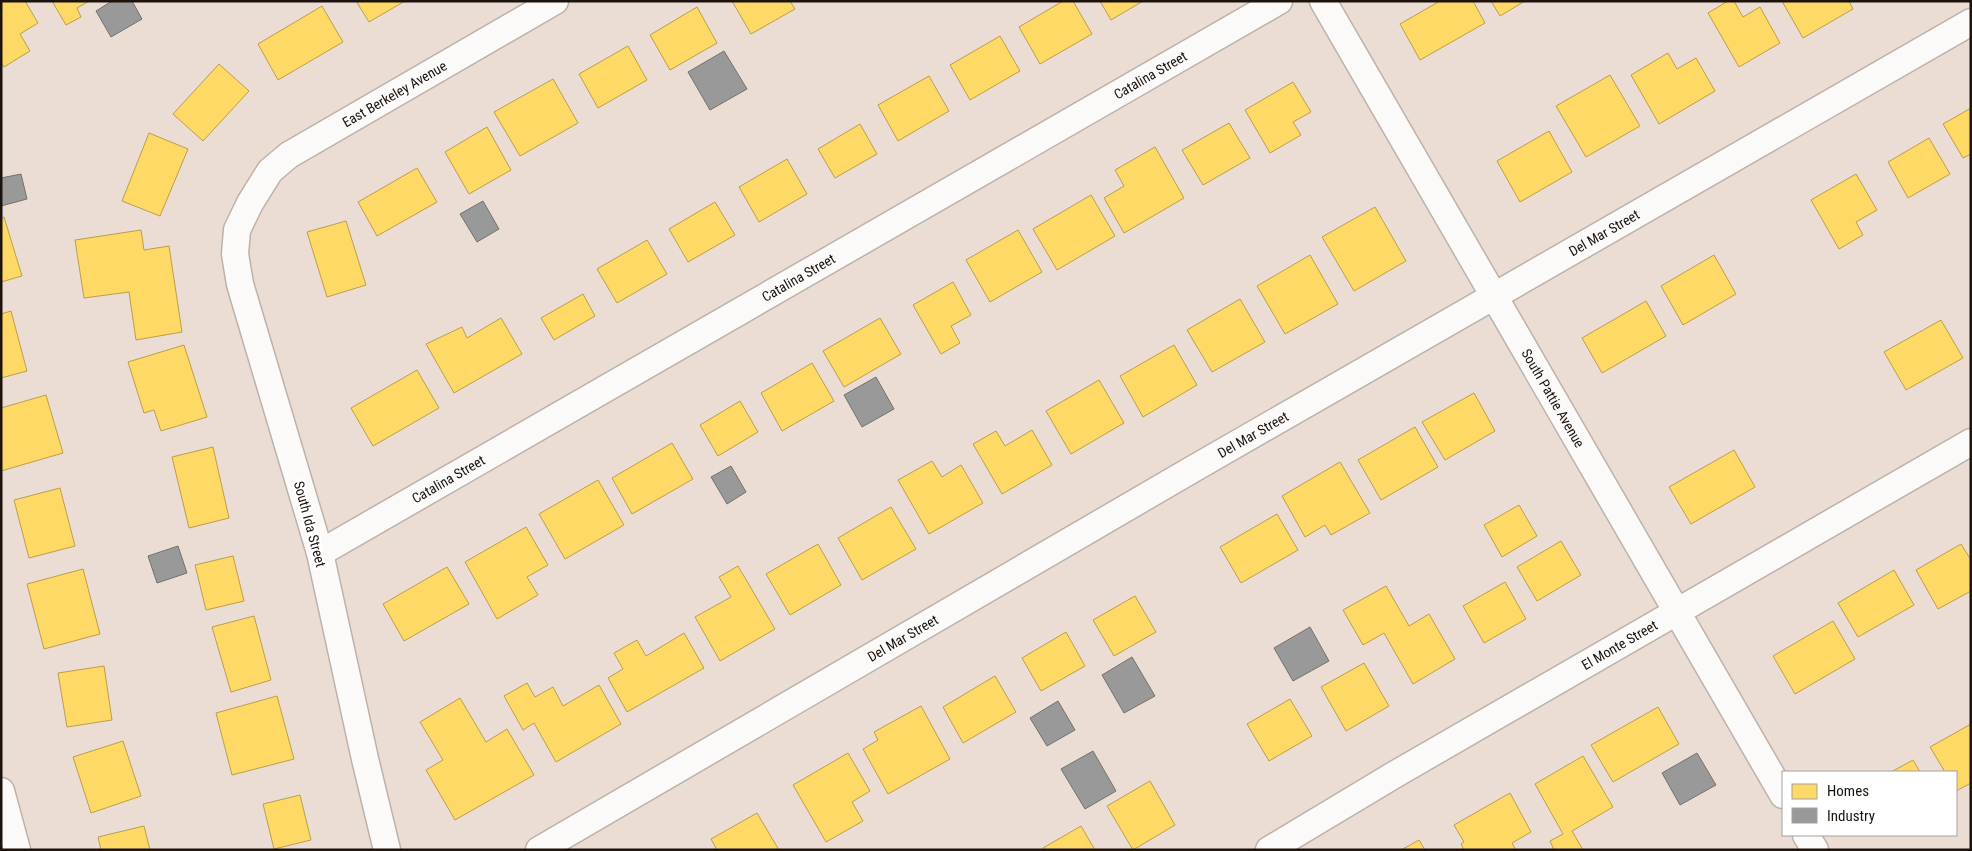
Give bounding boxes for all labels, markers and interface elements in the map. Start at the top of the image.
street label: Catalina Street [1111,48,1190,102]
street label: East Berkeley Avenue [339,57,450,130]
street label: Del Mar Street [1566,206,1642,259]
street label: Catalina Street [759,250,838,305]
street label: South Pattie Avenue [1518,346,1588,451]
street label: Del Mar Street [1215,408,1291,461]
street label: Catalina Street [409,452,488,506]
street label: South Ida Street [291,479,329,569]
street label: Del Mar Street [865,611,941,665]
street label: El Monte Street [1579,617,1660,673]
legend [1782,771,1957,836]
text: Homes [1827,782,1869,800]
text: Industry [1827,807,1875,825]

